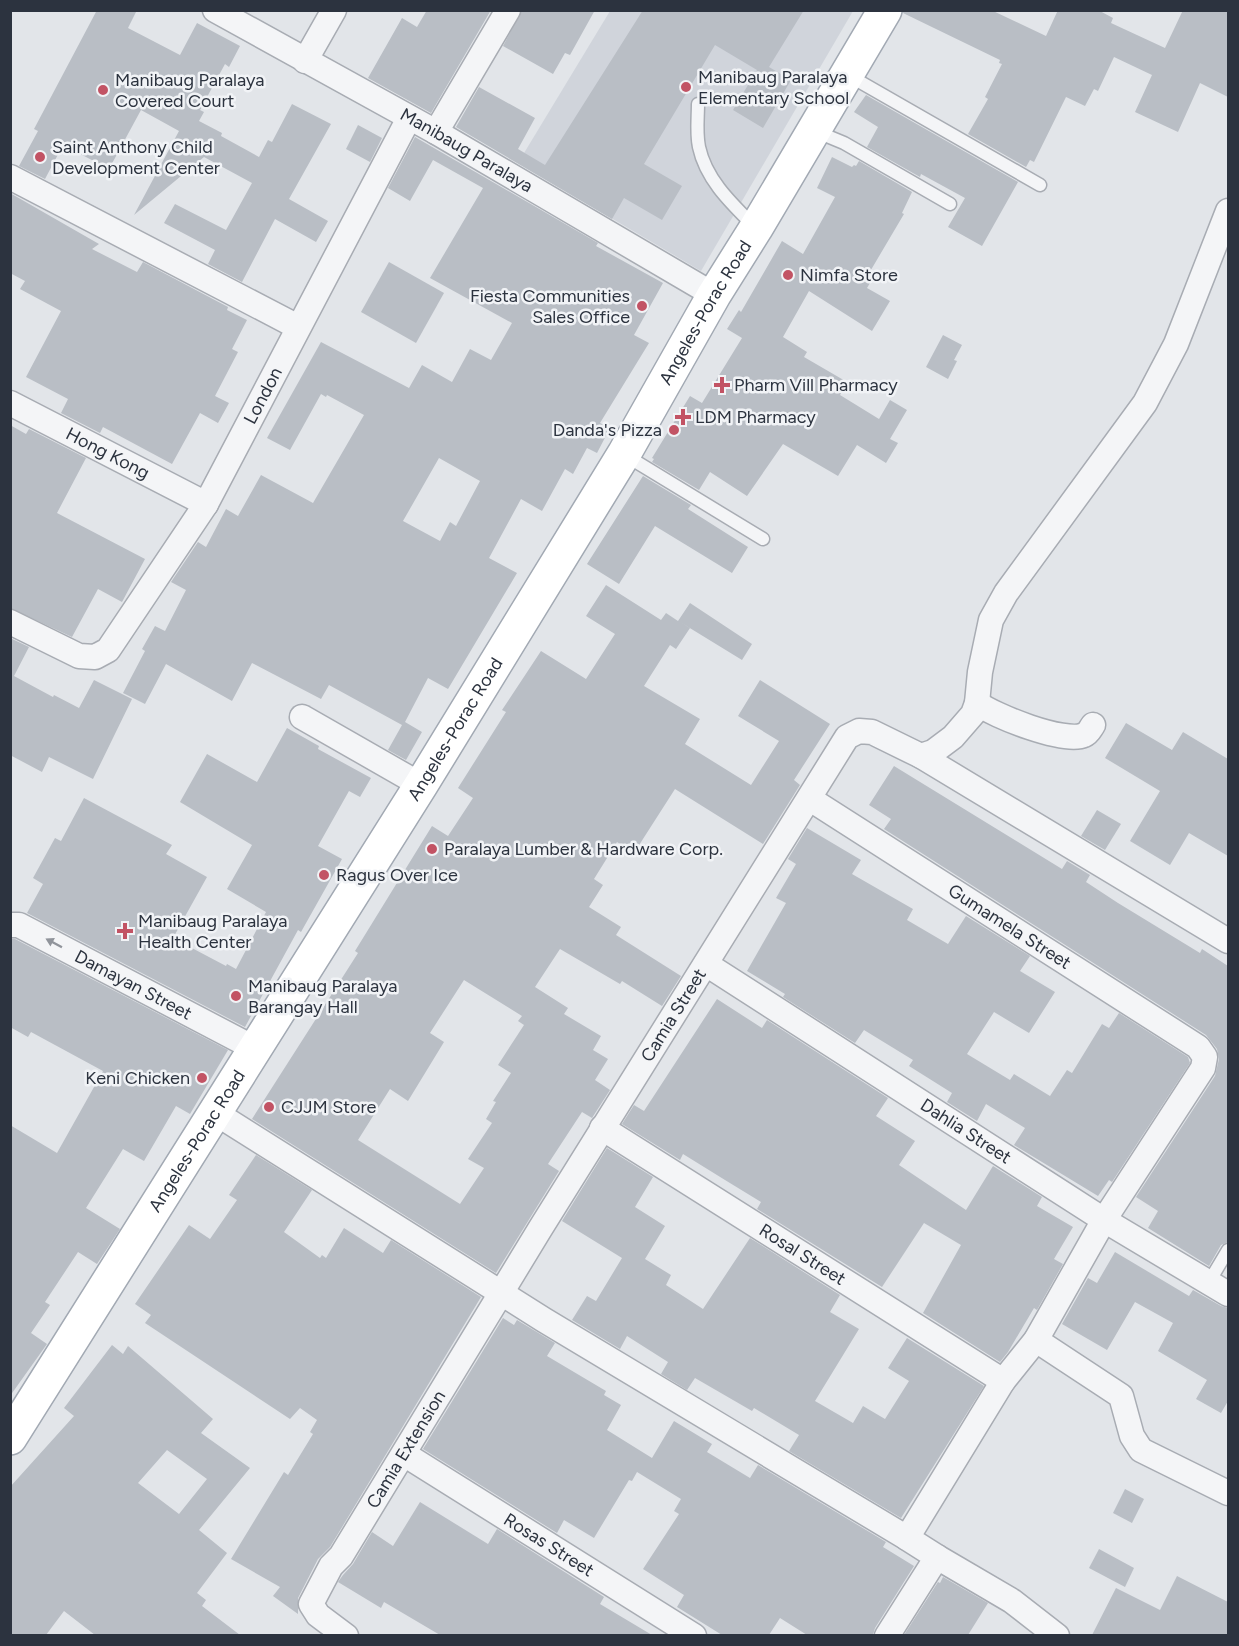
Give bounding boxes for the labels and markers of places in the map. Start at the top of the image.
place label: Manibaug Paralaya Elementary School [698,66,849,109]
place label: Manibaug Paralaya Covered Court [115,69,265,112]
marker: Manibaug Paralaya Elementary School [679,80,693,94]
marker: Manibaug Paralaya Covered Court [96,83,110,97]
place label: Saint Anthony Child Development Center [52,136,220,179]
marker: Saint Anthony Child Development Center [33,150,47,164]
place label: Nimfa Store [800,264,898,286]
marker: Nimfa Store [781,268,795,282]
place label: Fiesta Communities Sales Office [470,285,630,328]
marker: Fiesta Communities Sales Office [635,299,649,313]
place label: Pharm Vill Pharmacy [734,374,898,396]
marker: Pharm Vill Pharmacy [715,378,729,392]
place label: LDM Pharmacy [695,406,816,428]
marker: LDM Pharmacy [676,410,690,424]
place label: Danda's Pizza [553,419,662,441]
marker: Danda's Pizza [667,423,681,437]
place label: Paralaya Lumber & Hardware Corp. [444,838,723,860]
marker: Paralaya Lumber & Hardware Corp. [425,842,439,856]
place label: Ragus Over Ice [336,864,458,886]
marker: Ragus Over Ice [317,868,331,882]
place label: Manibaug Paralaya Health Center [138,910,288,953]
marker: Manibaug Paralaya Health Center [116,922,134,940]
place label: Manibaug Paralaya Barangay Hall [248,975,398,1018]
marker: Manibaug Paralaya Barangay Hall [229,989,243,1003]
place label: Keni Chicken [85,1067,190,1089]
marker: Keni Chicken [195,1071,209,1085]
place label: CJJM Store [281,1096,377,1118]
marker: CJJM Store [262,1100,276,1114]

